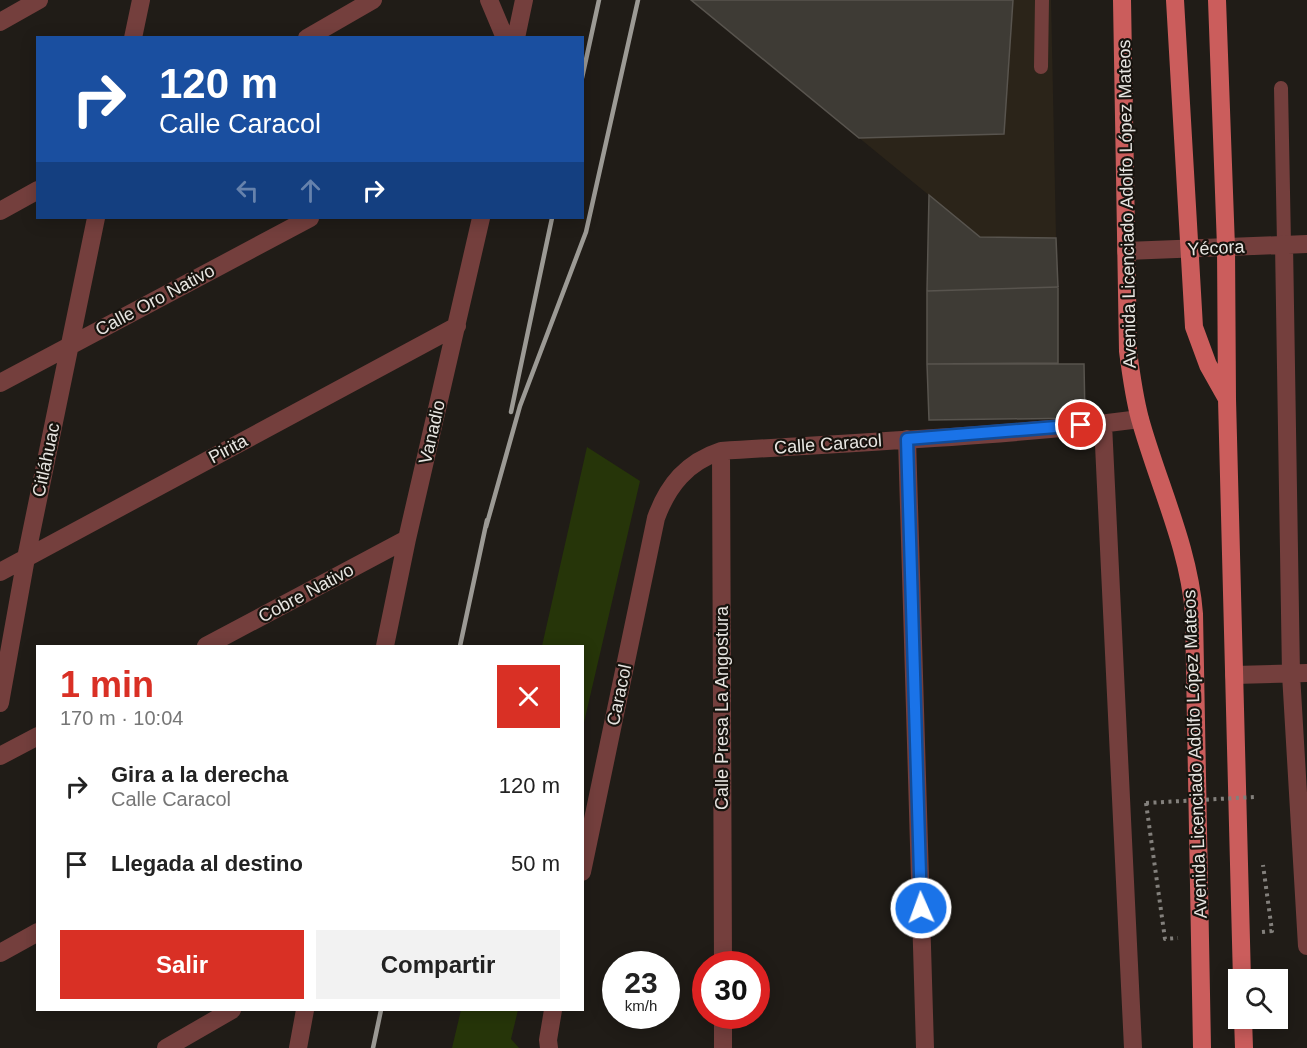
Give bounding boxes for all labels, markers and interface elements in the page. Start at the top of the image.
street label: Avenida Licenciado Adolfo López Mateos [1114,39,1140,369]
icon: right [60,60,138,138]
text: 120 m [159,60,278,107]
text: Calle Caracol [159,109,321,139]
icon: left [231,174,264,207]
icon: ahead [294,174,327,207]
icon: right [357,174,390,207]
street label: Yécora [1187,236,1246,259]
street label: Calle Oro Nativo [92,260,218,340]
street label: Vanadio [415,398,449,466]
pin [1055,399,1106,450]
icon: arrive [1064,408,1097,441]
street label: Citláhuac [28,421,64,499]
street label: Pirita [205,430,252,467]
street label: Calle Caracol [773,430,883,458]
street label: Cobre Nativo [255,560,357,626]
street label: Avenida Licenciado Adolfo López Mateos [1179,589,1211,919]
street label: Calle Presa La Angostura [712,605,732,810]
street label: Caracol [603,663,635,727]
text: 1 min [60,664,154,705]
button: close [497,665,560,728]
text: 170 m · 10:04 [60,707,183,729]
text: Gira a la derecha [111,762,288,787]
icon: right [60,770,93,803]
text: 120 m [499,773,560,798]
text: Calle Caracol [111,788,231,810]
icon: arrive [60,848,93,881]
text: Llegada al destino [111,851,303,876]
text: 50 m [511,851,560,876]
position arrow [889,876,953,940]
button: Salir [60,930,304,999]
button: Compartir [316,930,560,999]
speed limit sign: 30 [692,951,770,1029]
text: 23 [624,966,658,999]
map controls [1228,969,1288,1029]
button: search [1228,969,1288,1029]
text: km/h [625,997,657,1014]

